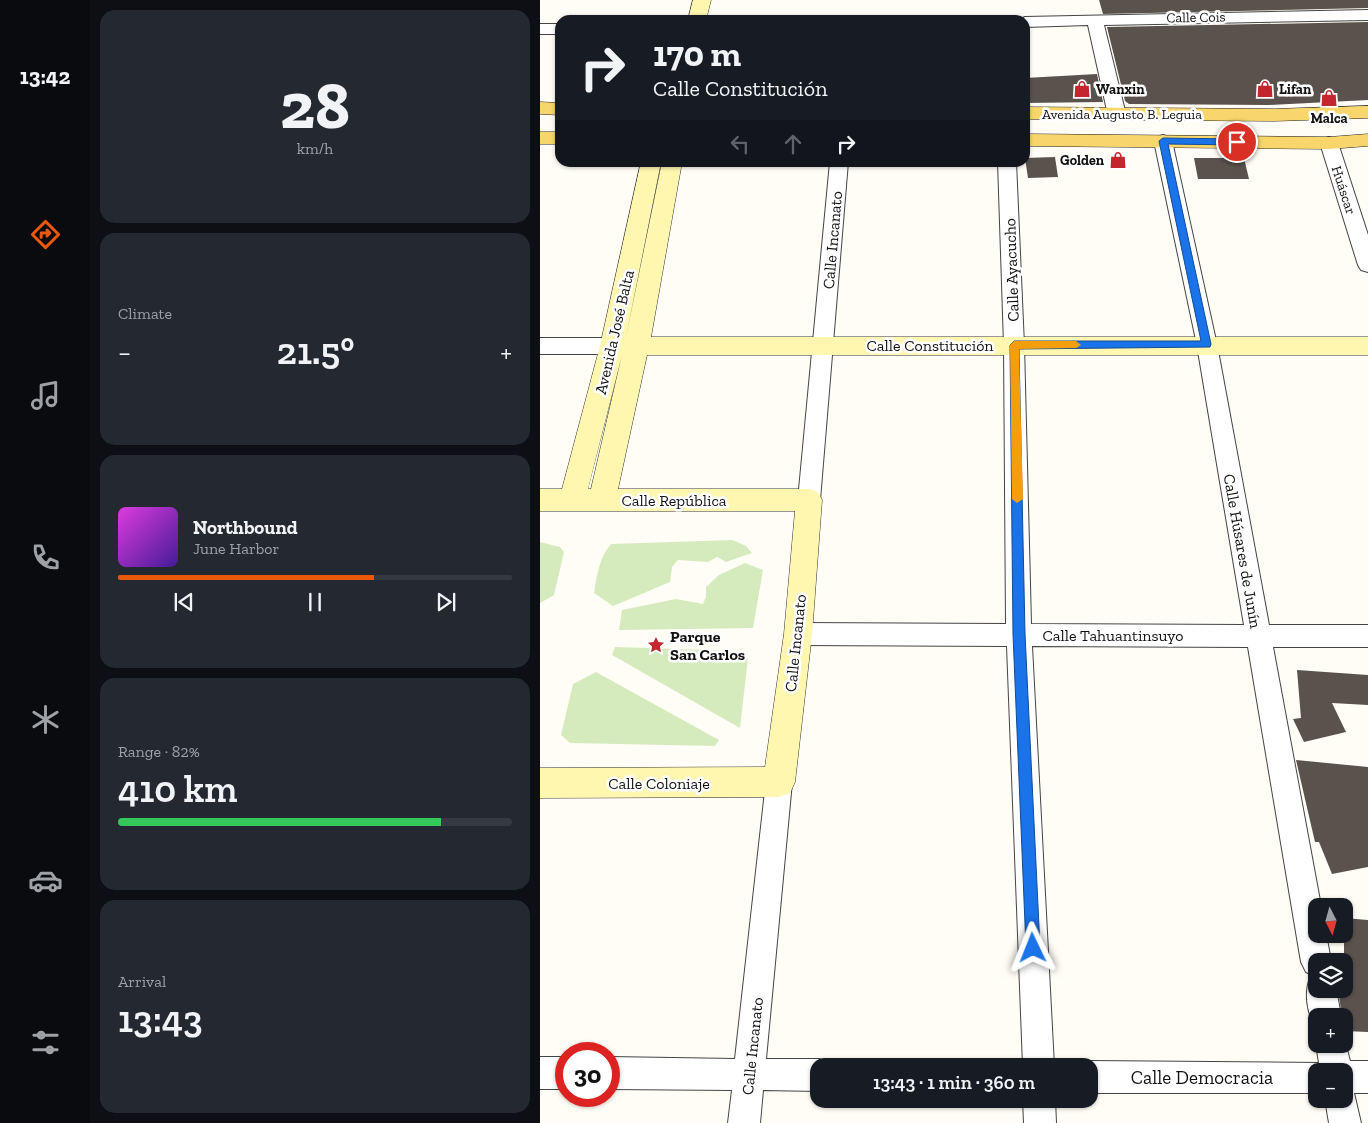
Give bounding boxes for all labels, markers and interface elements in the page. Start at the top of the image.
street label: Calle Cois [1166,8,1226,27]
text: 170 m [653,33,741,75]
icon: right [570,35,635,100]
text: 13:42 [20,63,70,90]
text: 28 [280,67,350,145]
text: Calle Constitución [653,75,828,102]
shop icon: Wanxin [1072,79,1092,99]
shop icon: Lifan [1255,79,1275,99]
place label: Wanxin [1096,81,1145,98]
place label: Lifan [1279,81,1312,98]
shop icon: Malca [1319,88,1339,108]
street label: Avenida Augusto B. Leguia [1042,106,1202,123]
place label: Malca [1310,110,1348,127]
pin [1216,121,1258,163]
icon: arrive [1223,128,1251,156]
icon: left [726,130,754,158]
icon: ahead [779,130,807,158]
icon: right [832,130,860,158]
text: km/h [297,139,333,158]
shop icon: Golden [1108,150,1128,170]
place label: Golden [1060,152,1105,169]
street label: Huáscar [1328,164,1359,217]
street label: Calle Incanato [819,190,846,290]
icon: directions [28,217,63,252]
street label: Calle Ayacucho [1000,218,1023,322]
street label: Avenida José Balta [591,268,638,396]
text: Climate [118,304,172,323]
text: 21.5° [277,328,354,374]
text: − [118,336,131,369]
text: + [500,336,512,369]
street label: Calle Constitución [866,336,994,355]
icon: music [28,378,63,413]
street label: Calle Húsares de Junín [1220,472,1266,631]
street label: Calle República [621,491,727,510]
text: Northbound [193,516,298,539]
text: June Harbor [193,539,279,558]
icon: phone [28,540,63,575]
icon: previous [170,588,198,616]
icon: pause [301,588,329,616]
icon: next [432,588,460,616]
street label: Calle Incanato [781,593,810,693]
street label: Calle Tahuantinsuyo [1043,626,1183,645]
place label: Parque San Carlos [670,627,745,664]
place icon: Parque San Carlos [646,635,666,655]
icon: climate [28,702,63,737]
text: Range · 82% [118,742,200,761]
text: 410 km [118,766,237,812]
street label: Calle Coloniaje [608,774,710,793]
icon: car [28,863,63,898]
north arrow [1308,898,1352,942]
map controls [1308,898,1353,1108]
position arrow [1006,921,1058,973]
button: layers [1308,953,1353,998]
text: Arrival [118,972,166,991]
text: 13:43 [118,996,203,1042]
street label: Calle Incanato [738,996,767,1096]
button: + [1308,1008,1353,1053]
icon: filters [28,1025,63,1060]
speed limit sign: 30 [555,1042,620,1107]
button: − [1308,1063,1353,1108]
street label: Calle Democracia [1131,1066,1273,1089]
text: 13:43 · 1 min · 360 m [873,1071,1035,1094]

